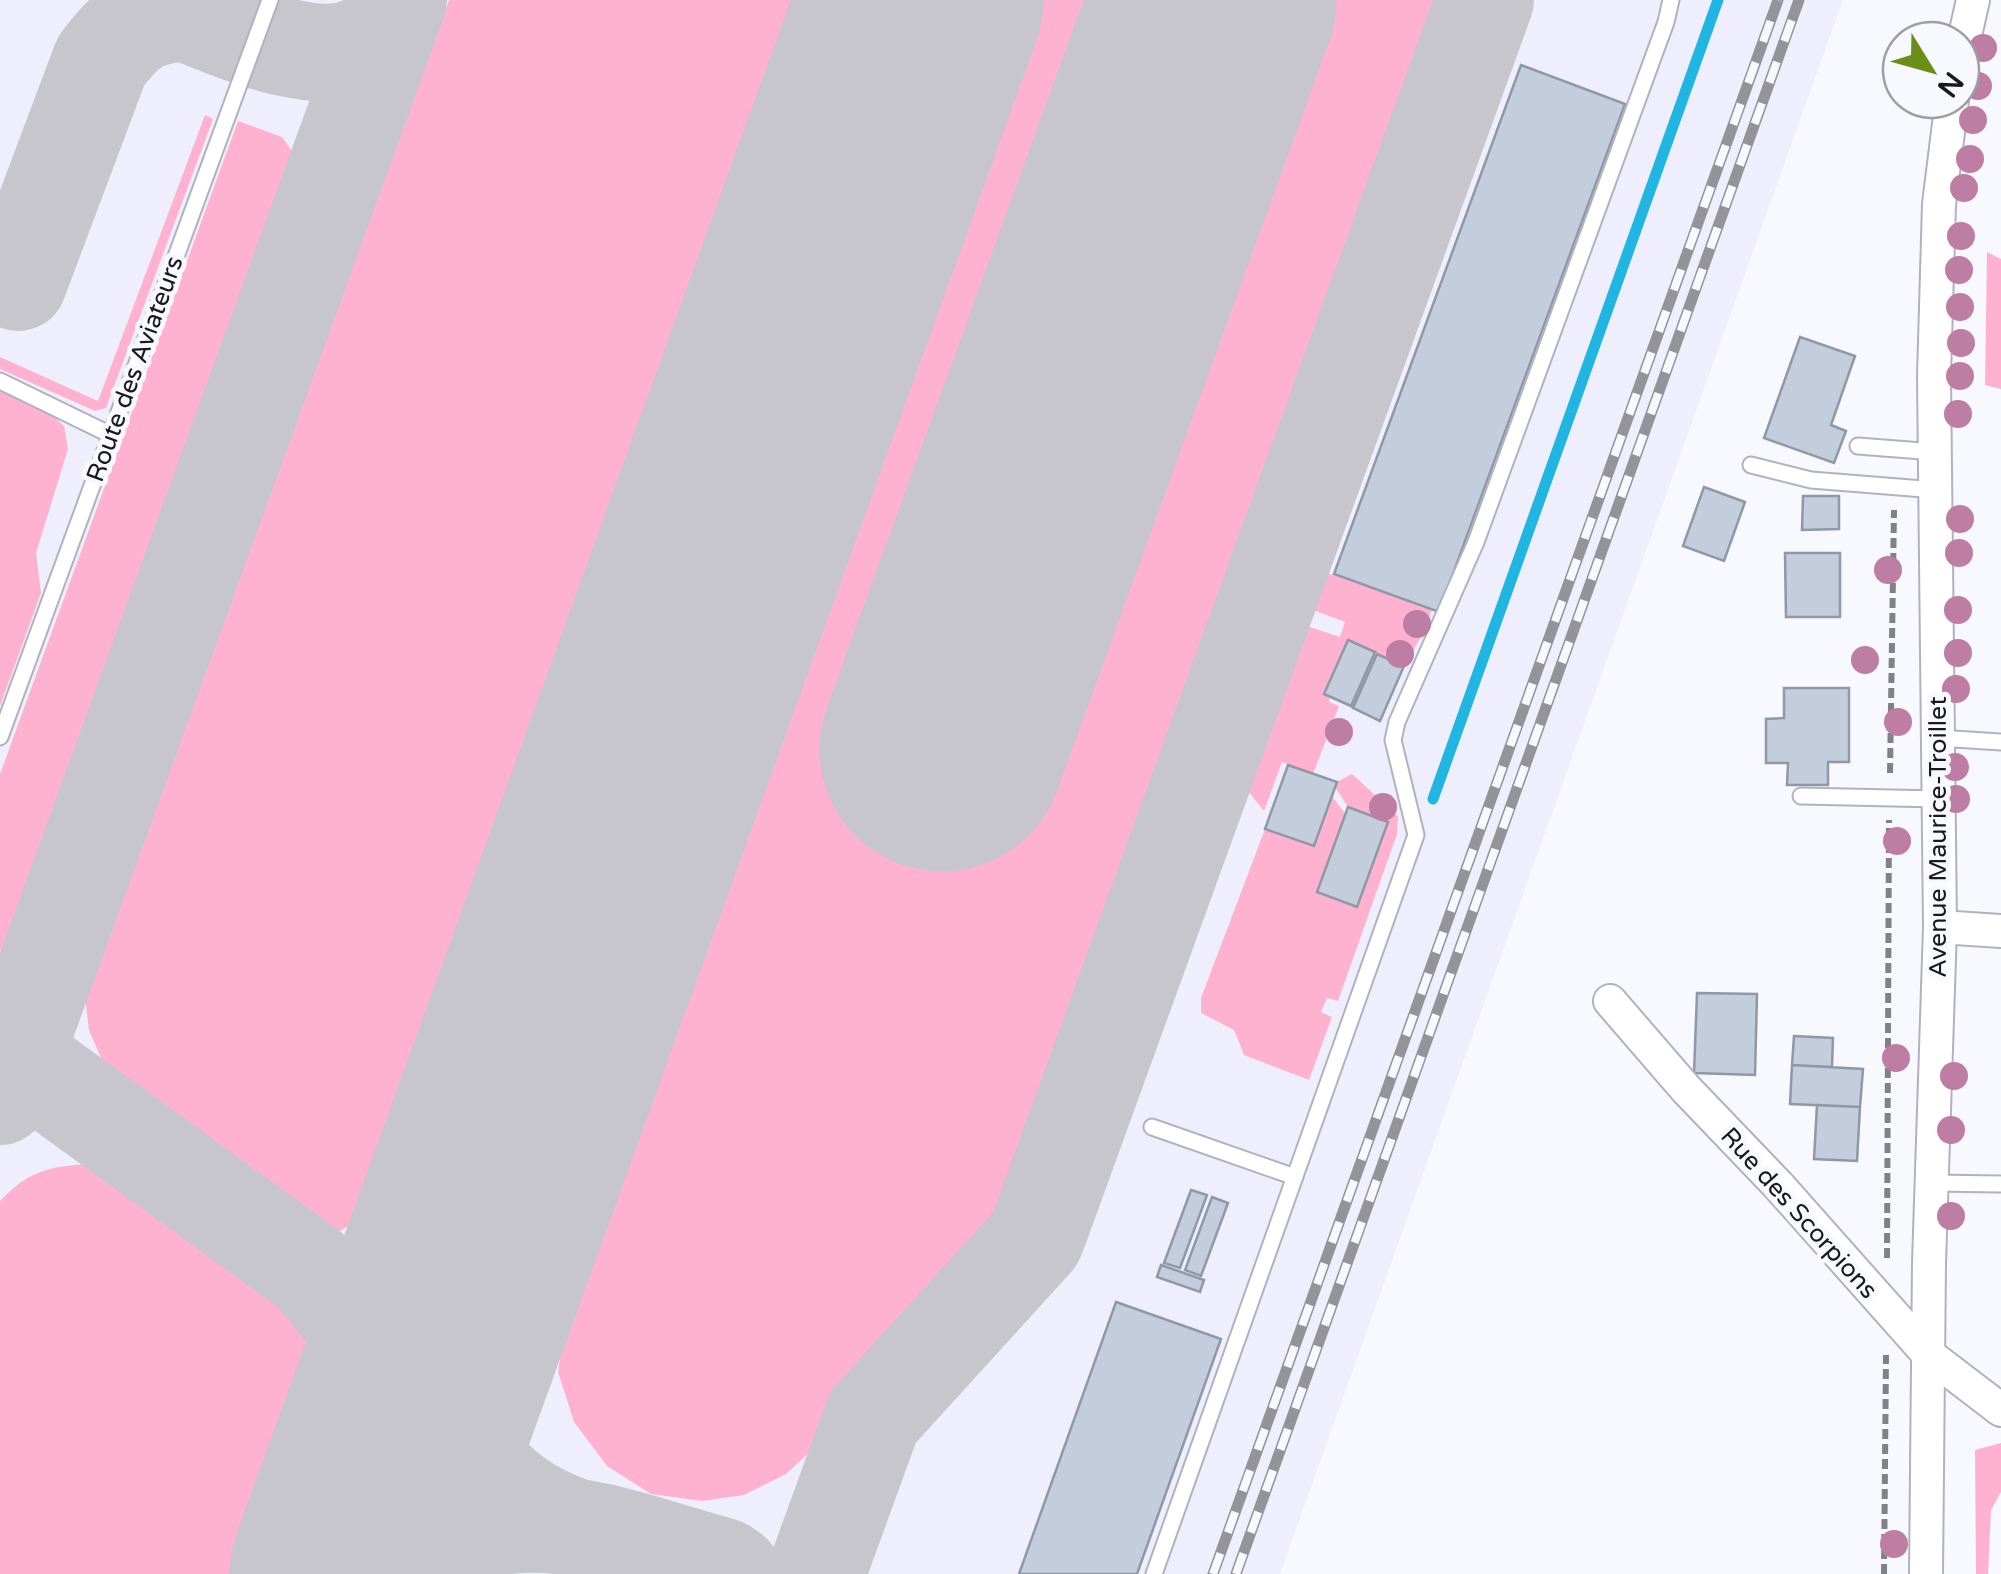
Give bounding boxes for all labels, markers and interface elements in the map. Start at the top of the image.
north arrow [1881,20,1981,120]
text: N [1930,65,1971,104]
street label: Route des Aviateurs [80,252,190,486]
street label: Avenue Maurice-Troillet [1923,696,1953,978]
street label: Rue des Scorpions [1714,1121,1884,1305]

